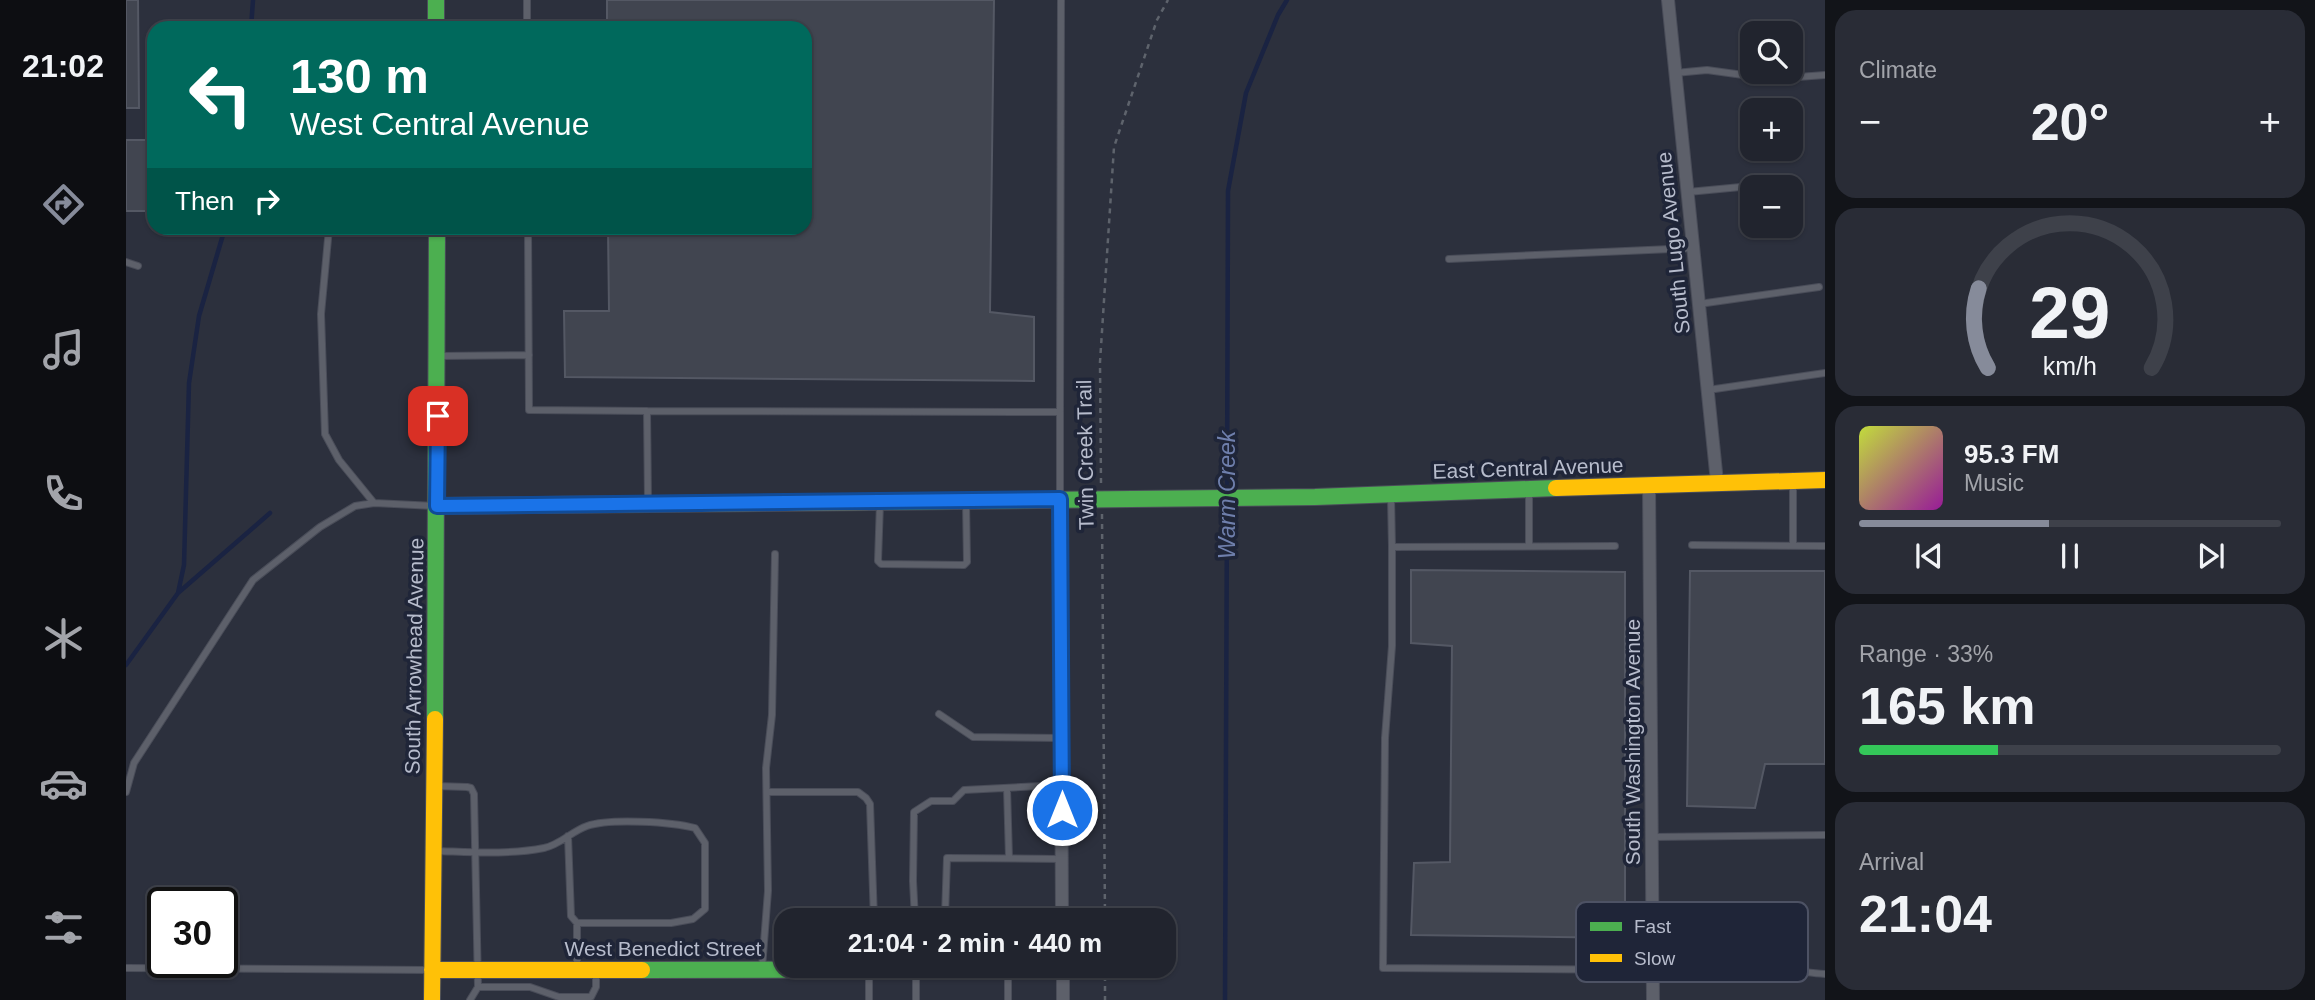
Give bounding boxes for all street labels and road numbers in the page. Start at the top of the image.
street label: South Lugo Avenue [1652,151,1694,335]
street label: Twin Creek Trail [1072,380,1098,530]
street label: East Central Avenue [1432,453,1624,483]
street label: South Arrowhead Avenue [400,537,428,775]
street label: South Washington Avenue [1621,619,1644,865]
street label: West Benedict Street [565,937,762,960]

